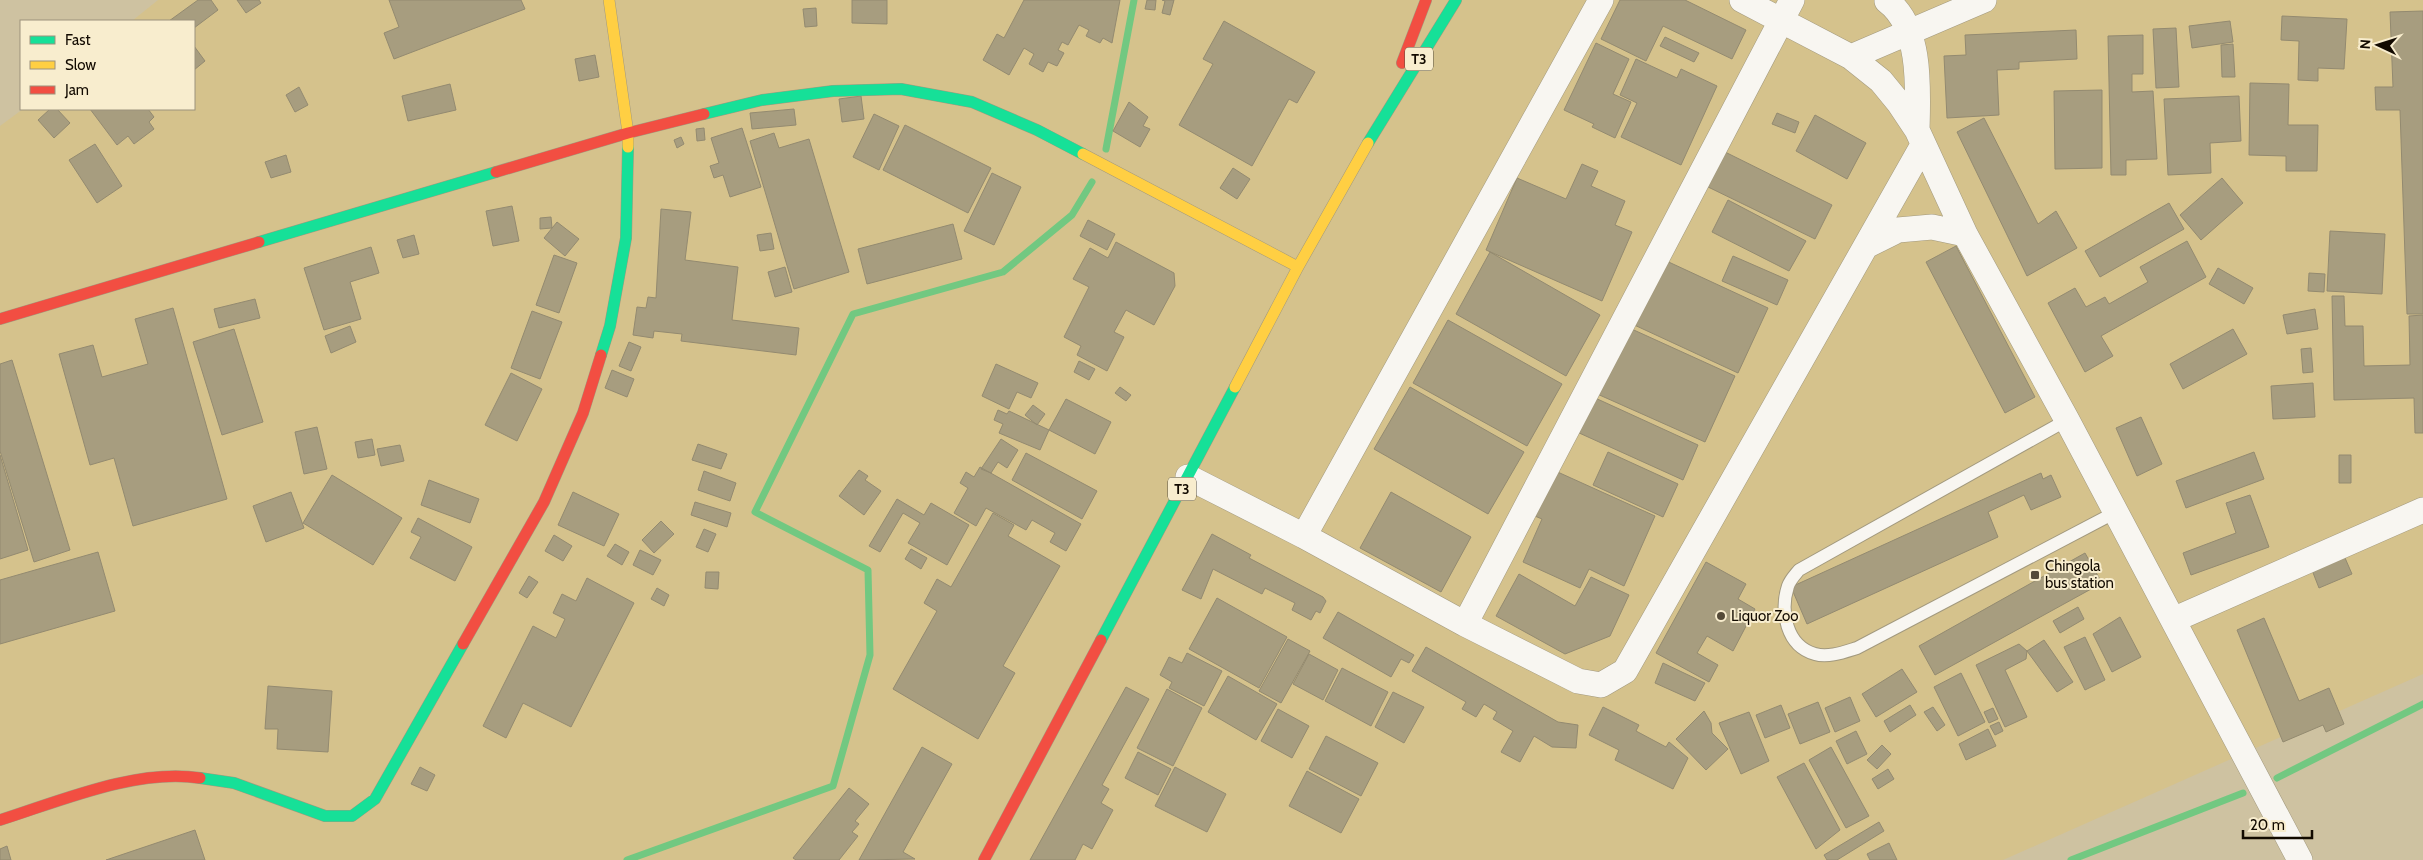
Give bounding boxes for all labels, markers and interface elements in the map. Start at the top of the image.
legend [20,20,195,110]
north arrow [2353,20,2403,70]
text: Fast [65,31,90,49]
text: N [2356,39,2374,50]
road number: T3 [1405,48,1433,70]
text: Slow [65,56,96,74]
text: Jam [64,81,89,99]
road number: T3 [1168,478,1196,500]
place label: Chingola bus station [2045,557,2114,592]
marker: Chingola bus station [2029,569,2041,581]
place label: Liquor Zoo [1731,607,1799,625]
marker: Liquor Zoo [1715,610,1727,622]
scale bar [2243,808,2312,840]
text: 20 m [2250,816,2285,834]

